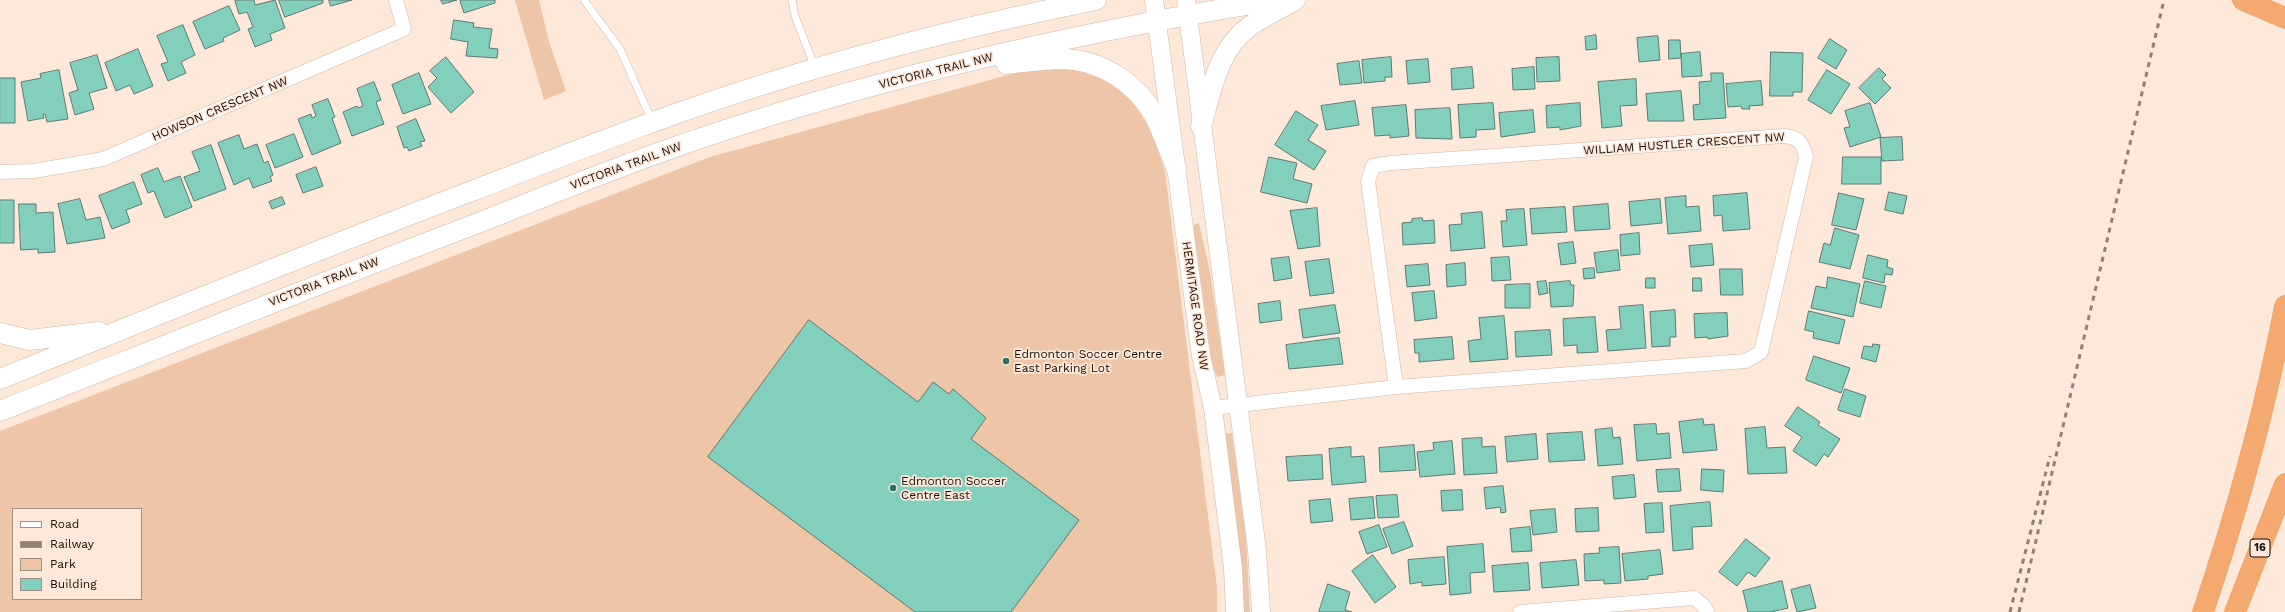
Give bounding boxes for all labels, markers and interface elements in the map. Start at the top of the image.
street label: VICTORIA TRAIL NW [877,50,995,92]
street label: HOWSON CRESCENT NW [150,74,290,144]
street label: WILLIAM HUSTLER CRESCENT NW [1583,130,1785,158]
street label: VICTORIA TRAIL NW [568,139,684,193]
street label: HERMITAGE ROAD NW [1179,241,1211,371]
street label: VICTORIA TRAIL NW [267,254,381,310]
place label: Edmonton Soccer Centre East Parking Lot [1014,347,1162,375]
marker: Edmonton Soccer Centre East Parking Lot [1001,356,1011,366]
place label: Edmonton Soccer Centre East [901,474,1006,502]
marker: Edmonton Soccer Centre East [888,483,898,493]
legend [12,508,142,600]
text: Road [50,517,79,531]
text: Railway [50,537,94,551]
road number: 16 [2250,539,2270,557]
text: Park [50,557,76,571]
text: Building [50,577,97,591]

